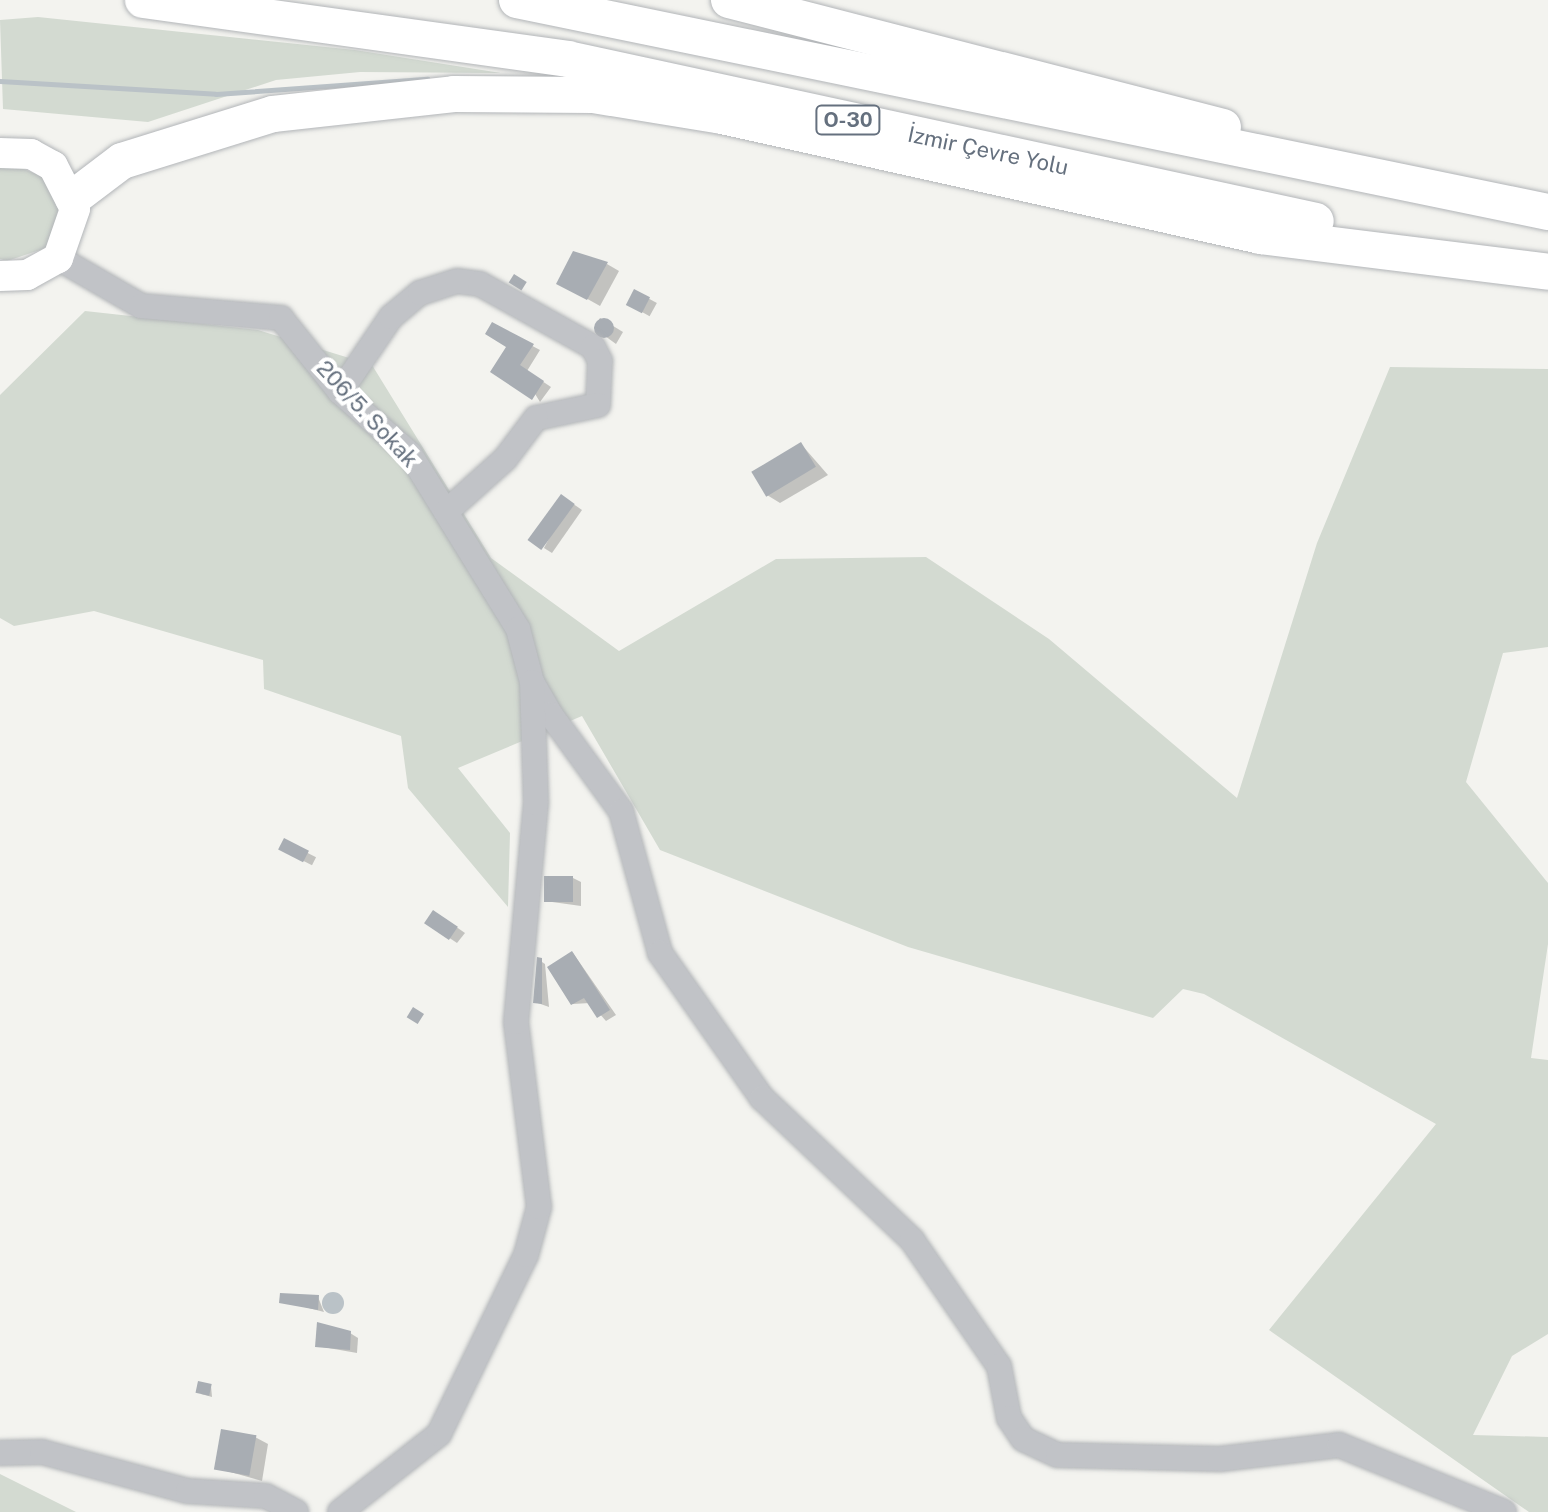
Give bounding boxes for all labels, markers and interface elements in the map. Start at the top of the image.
road number: O-30 [814,104,882,136]
street label: İzmir Çevre Yolu [905,121,1071,181]
street label: 206/5. Sokak [311,355,423,473]

